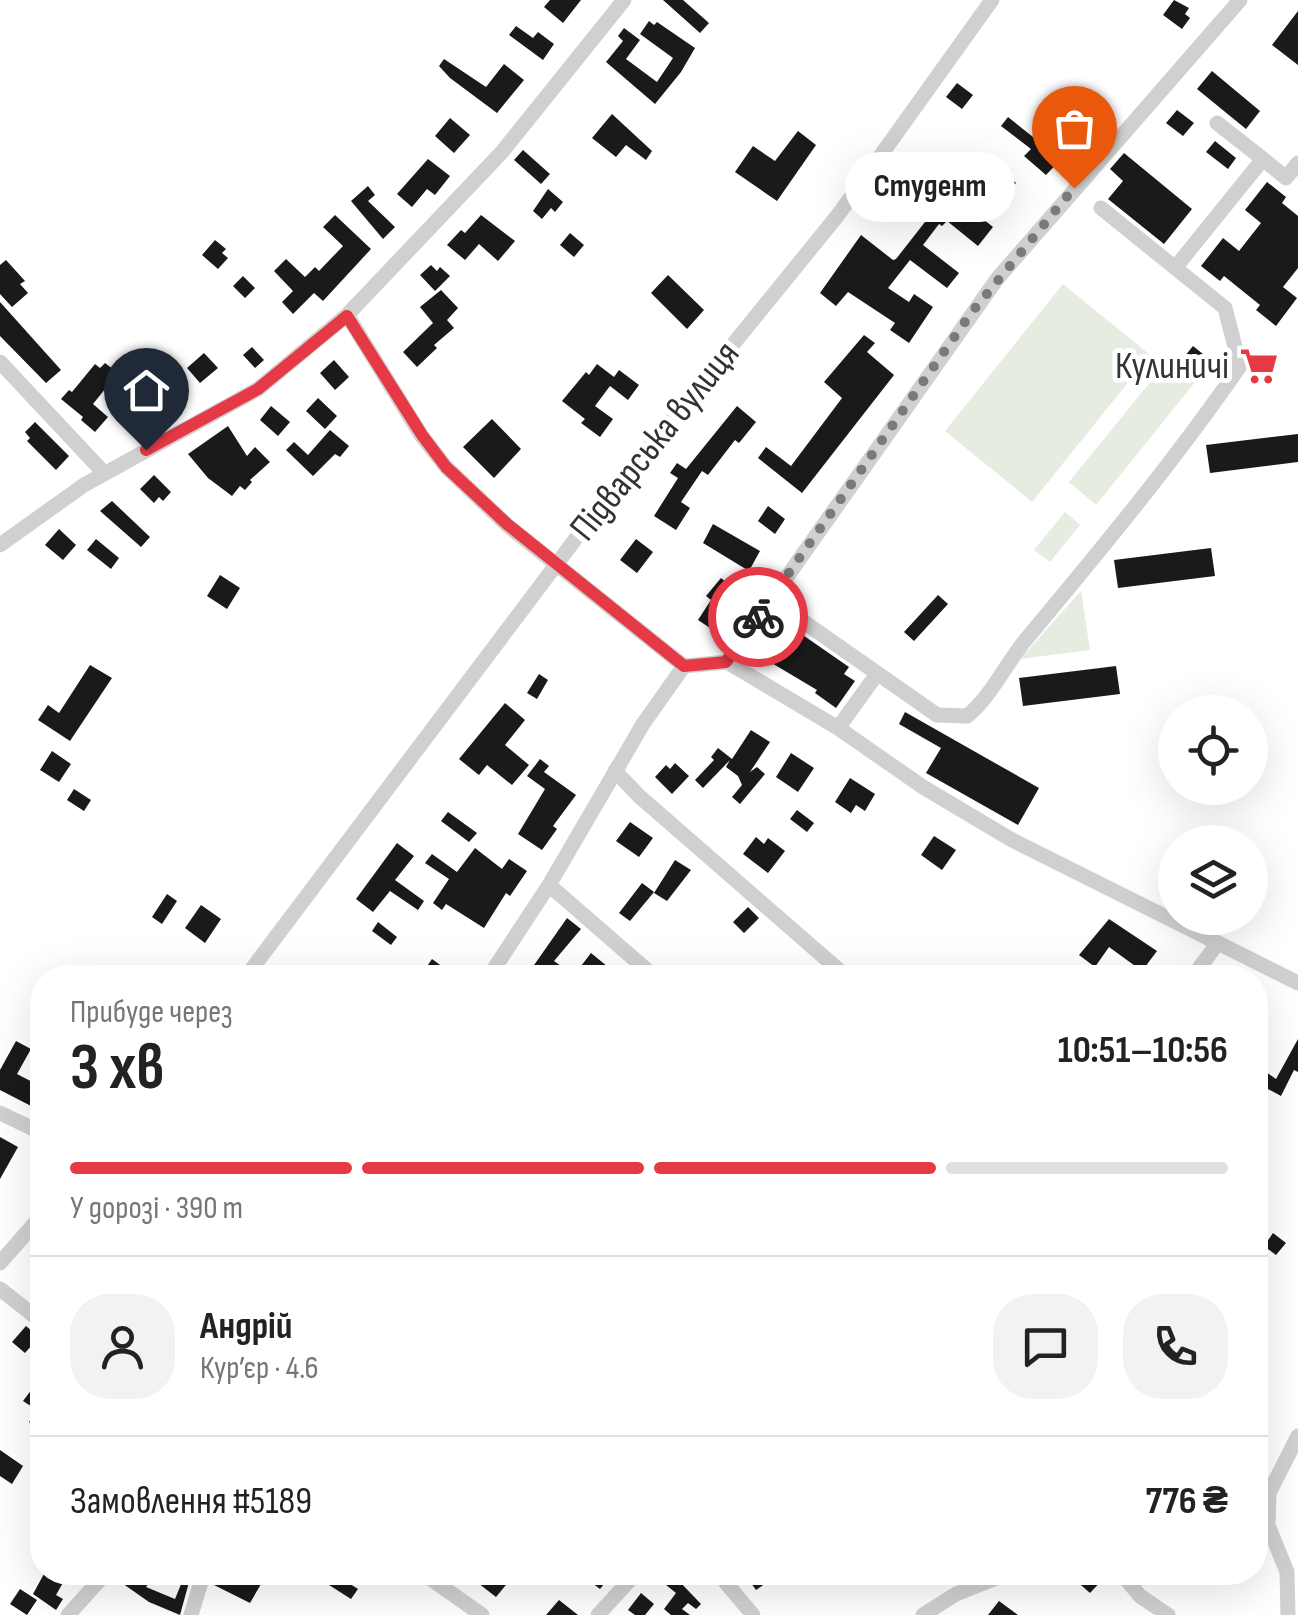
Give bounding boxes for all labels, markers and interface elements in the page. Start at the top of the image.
pin [1032,86,1117,189]
icon: bag [1047,101,1102,156]
callout: Студент [844,153,1014,223]
text: Студент [873,167,987,206]
street label: Підварська вулиця [561,332,749,550]
place label: Кулиничі [1115,344,1229,389]
supermarket icon: Кулиничі [1238,345,1280,387]
pin [104,348,189,451]
icon: home [119,363,174,418]
courier [708,567,808,667]
icon: bike [731,590,786,645]
map controls [1158,695,1268,935]
button: locate [1158,695,1268,805]
button: layers [1158,825,1268,935]
text: Прибуде через [70,993,233,1032]
text: 10:51–10:56 [1058,1028,1228,1073]
text: 3 хв [70,1030,165,1108]
text: У дорозі · 390 m [70,1189,243,1228]
button: person [70,1294,175,1399]
button: chat [993,1294,1098,1399]
button: phone [1123,1294,1228,1399]
text: Андрій [200,1304,292,1349]
text: Кур’єр · 4.6 [200,1349,318,1388]
text: Замовлення #5189 [70,1479,312,1524]
text: 776 ₴ [1146,1479,1228,1524]

